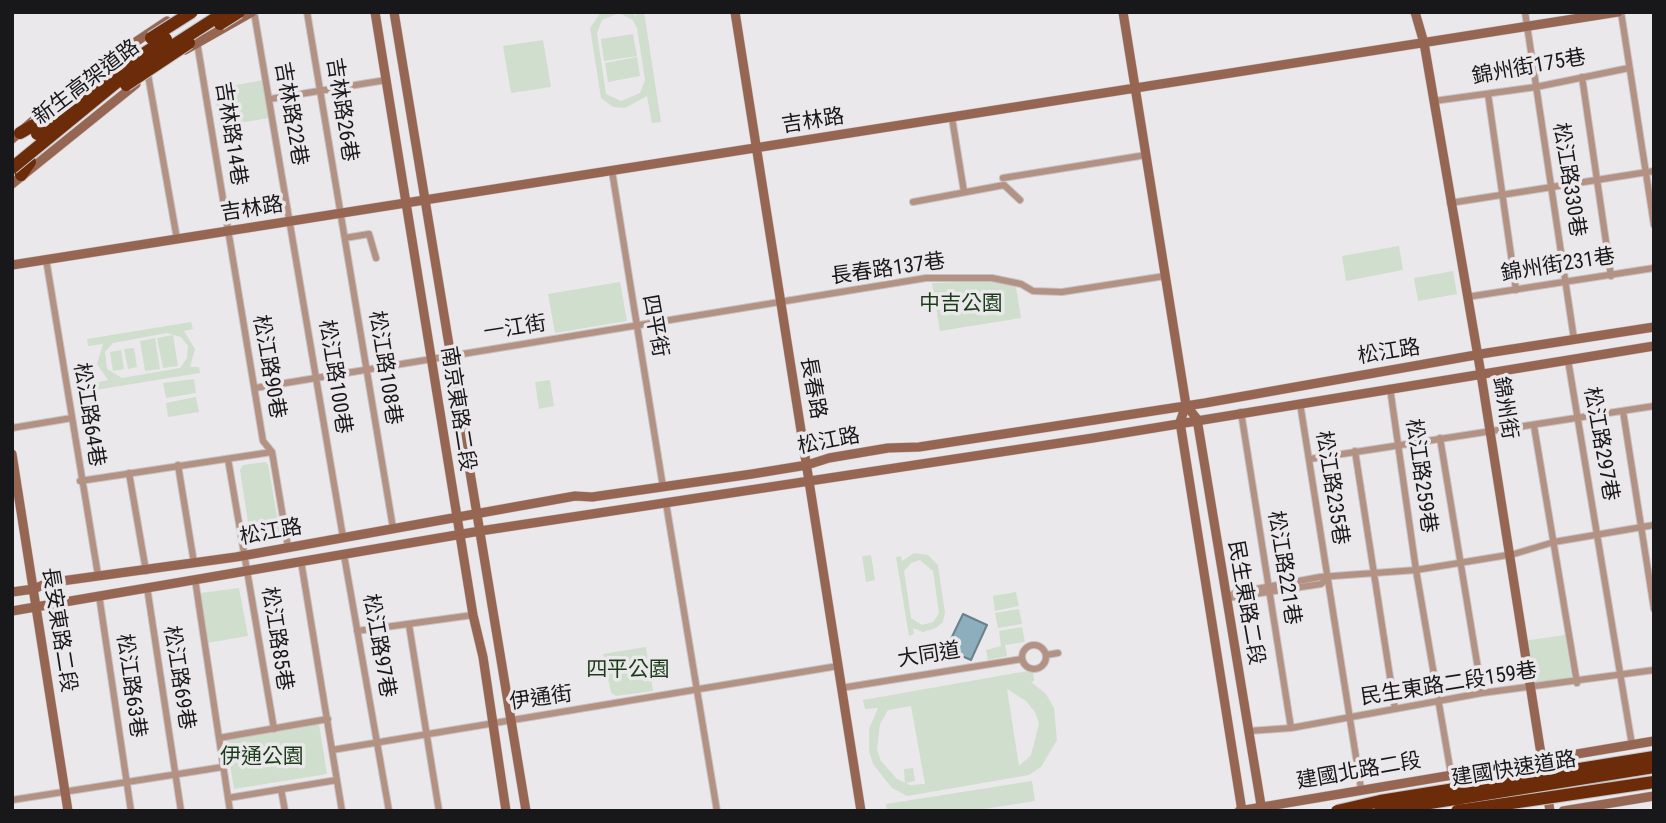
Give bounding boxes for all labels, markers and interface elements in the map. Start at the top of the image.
street label: 新生高架道路 [29,35,145,131]
street label: 錦州街175巷 [1470,46,1588,90]
street label: 吉林路26巷 [320,56,362,164]
street label: 吉林路22巷 [268,60,312,168]
street label: 吉林路14巷 [209,80,251,188]
street label: 吉林路 [780,105,846,139]
street label: 松江路330巷 [1547,121,1589,239]
street label: 吉林路 [219,193,285,227]
street label: 錦州街231巷 [1499,245,1617,287]
street label: 長春路137巷 [829,250,947,290]
park label: 中吉公園 [919,292,1003,318]
street label: 四平街 [636,293,672,359]
street label: 松江路108巷 [363,309,405,427]
street label: 一江街 [482,312,548,346]
street label: 松江路90巷 [246,313,290,421]
street label: 松江路100巷 [313,318,355,436]
street label: 松江路 [1356,336,1422,370]
street label: 南京東路二段 [435,345,479,473]
street label: 長春路 [794,355,830,421]
street label: 松江路64巷 [67,361,109,469]
street label: 錦州街 [1487,375,1521,441]
street label: 松江路297巷 [1578,385,1622,503]
street label: 松江路259巷 [1400,417,1440,535]
street label: 松江路 [796,424,862,460]
street label: 松江路235巷 [1310,429,1352,547]
street label: 松江路221巷 [1262,509,1304,627]
street label: 松江路 [238,515,304,551]
street label: 民生東路二段 [1222,539,1268,667]
street label: 長安東路二段 [36,566,80,694]
street label: 松江路85巷 [255,585,297,693]
street label: 松江路97巷 [356,592,400,700]
street label: 松江路69巷 [157,624,199,732]
street label: 松江路63巷 [110,632,150,740]
street label: 大同道 [896,639,962,673]
park label: 四平公園 [586,658,670,684]
street label: 民生東路二段159巷 [1359,659,1539,711]
street label: 伊通街 [508,682,574,716]
park label: 伊通公園 [220,745,304,771]
street label: 建國快速道路 [1450,748,1578,792]
street label: 建國北路二段 [1295,749,1423,795]

